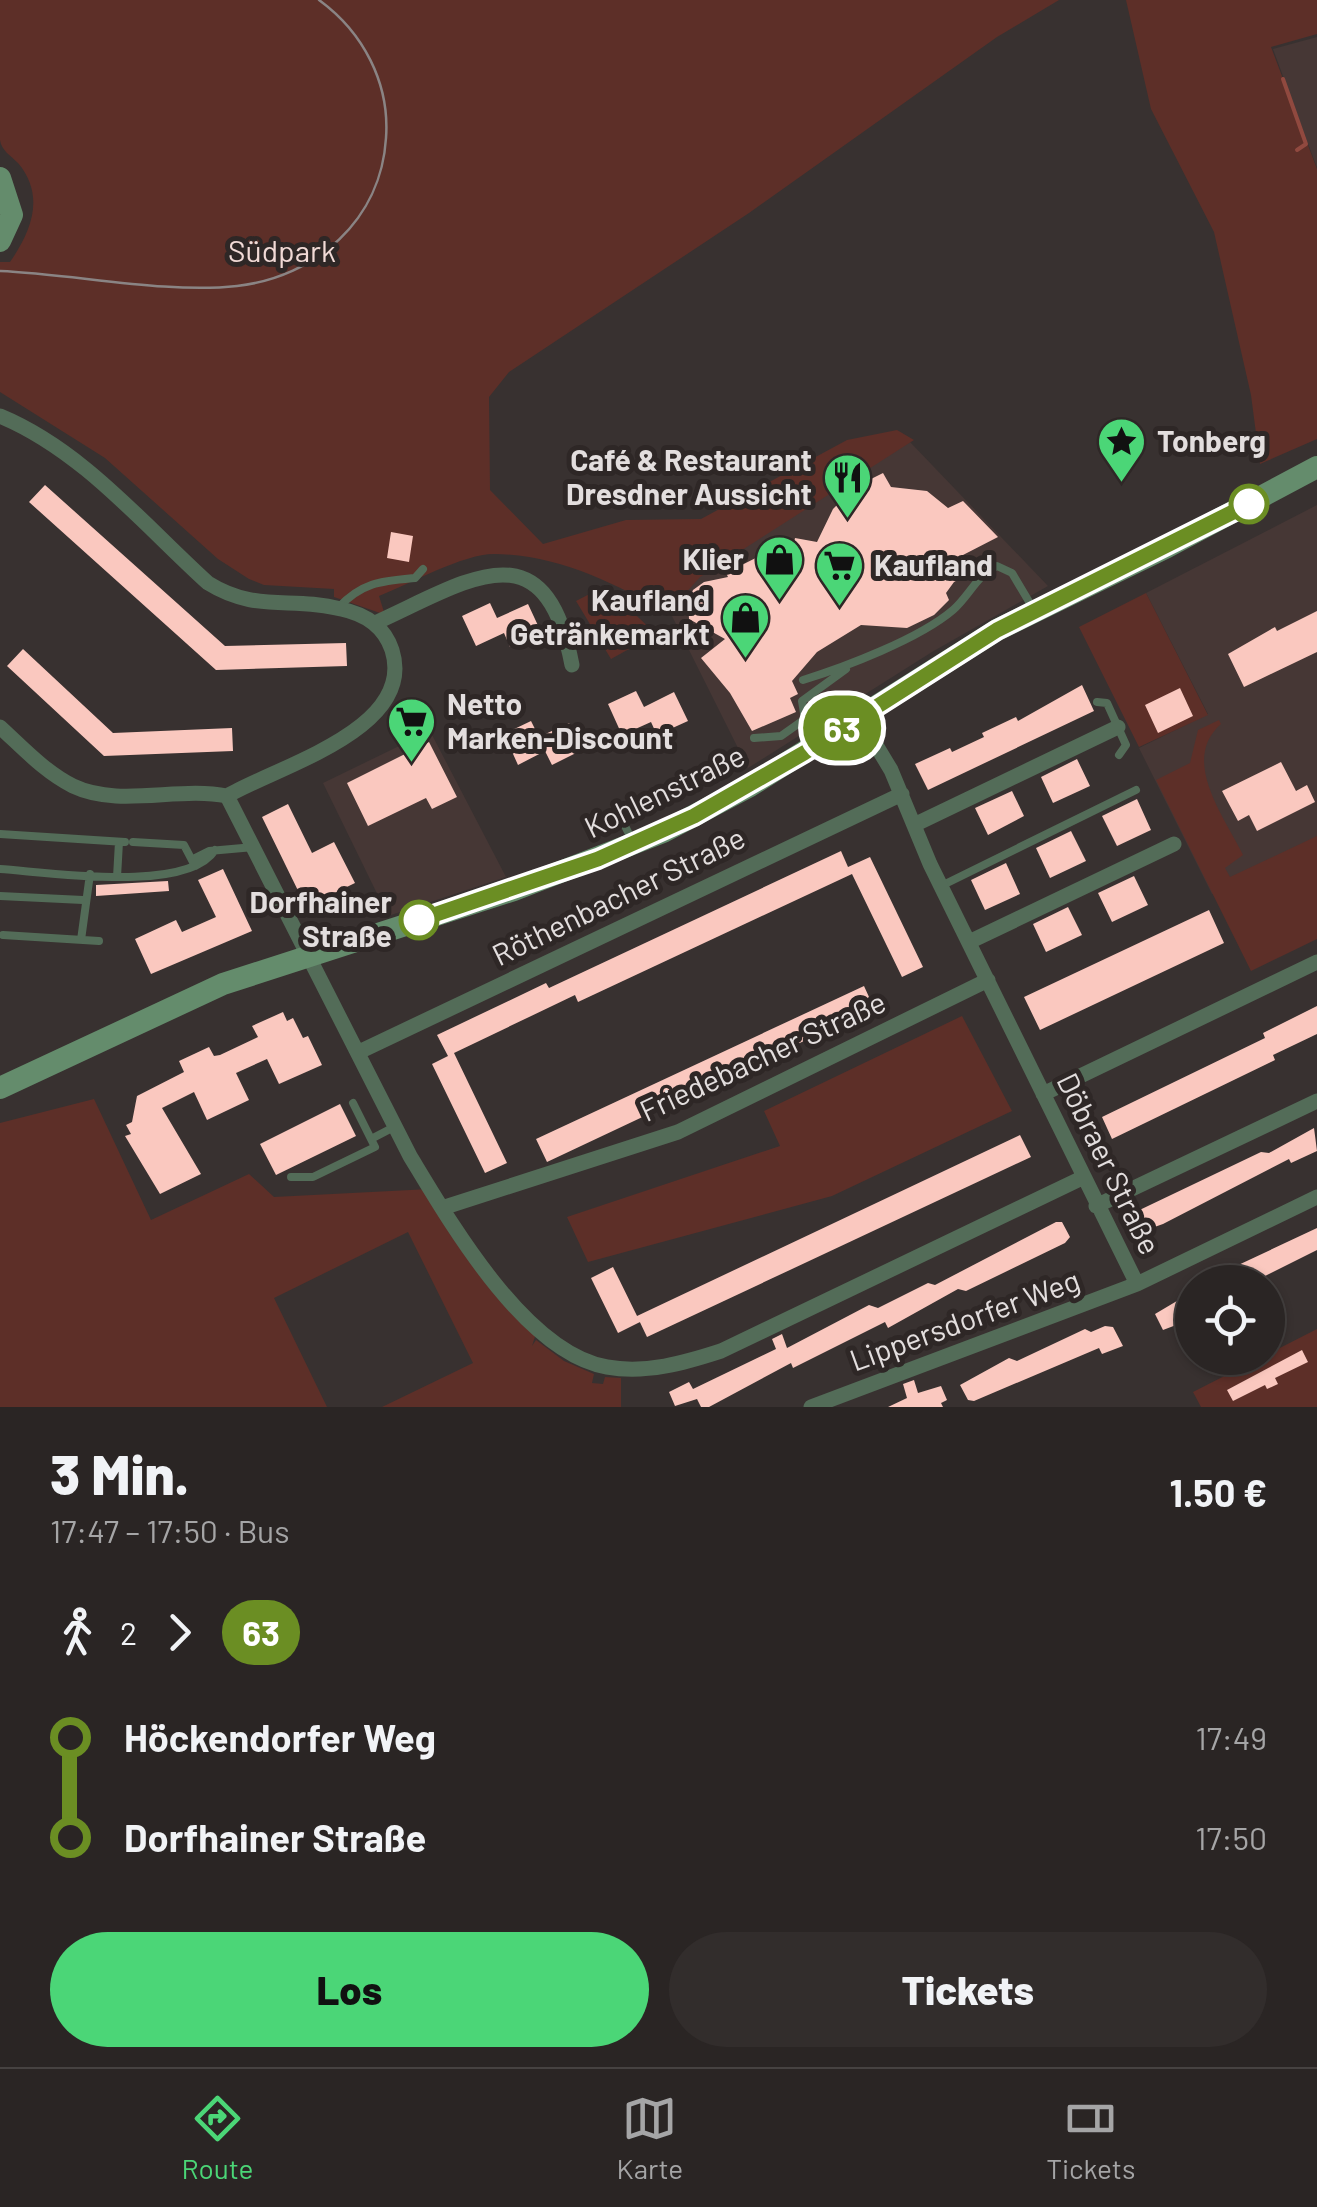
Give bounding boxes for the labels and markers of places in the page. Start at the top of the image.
place icon: Tonberg [1096,416,1148,484]
place label: Tonberg [1157,422,1266,458]
place label: Café & Restaurant Dresdner Aussicht [566,441,812,511]
restaurant icon: Café & Restaurant Dresdner Aussicht [821,452,873,520]
unlabelled marker [1230,485,1268,523]
shop icon: Klier [753,534,805,602]
place label: Klier [682,540,745,576]
supermarket icon: Kaufland [813,540,865,608]
place label: Kaufland [874,546,993,582]
place label: Kaufland Getränkemarkt [510,581,710,651]
shop icon: Kaufland Getränkemarkt [719,592,771,660]
place label: Netto Marken-Discount [447,685,673,755]
supermarket icon: Netto Marken-Discount [386,696,438,764]
place label: Dorfhainer Straße [249,883,393,953]
marker: Dorfhainer Straße [400,901,438,939]

